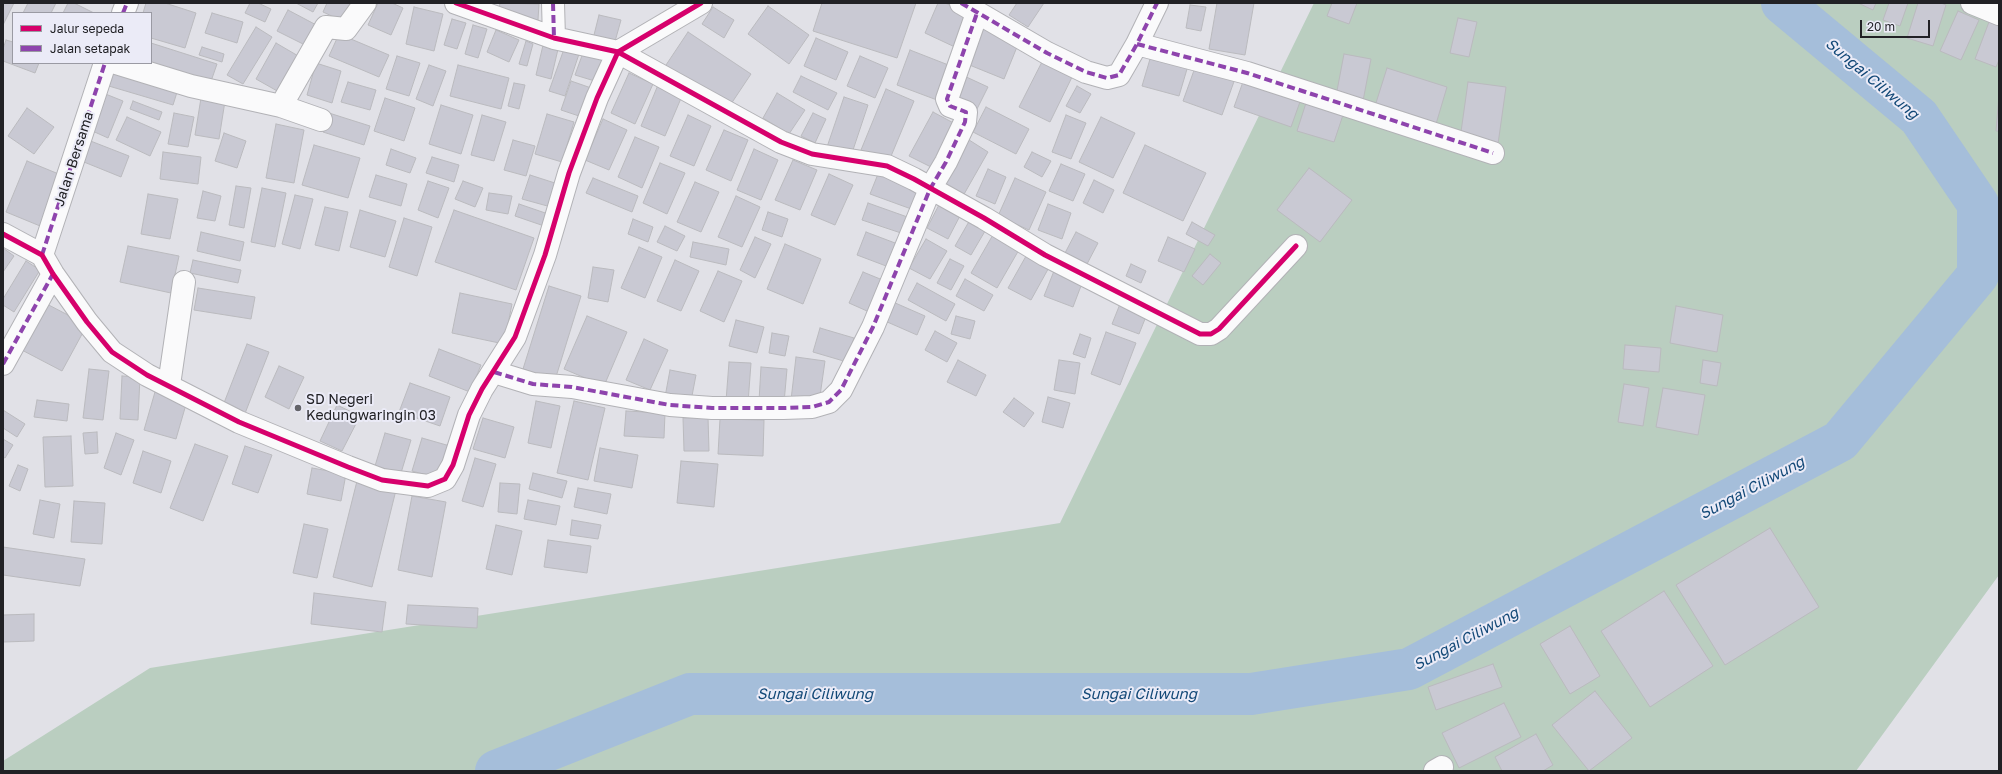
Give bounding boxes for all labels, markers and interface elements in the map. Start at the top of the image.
legend [12,12,152,64]
scale bar [1862,12,1932,38]
text: 20 m [1867,19,1895,34]
text: Jalur sepeda [50,21,124,36]
water label: Sungai Ciliwung [1822,35,1922,123]
text: Jalan setapak [50,41,130,56]
street label: Jalan Bersama [51,109,97,209]
place label: SD Negeri Kedungwaringin 03 [306,392,436,424]
marker: SD Negeri Kedungwaringin 03 [293,403,303,413]
water label: Sungai Ciliwung [1697,453,1807,523]
water label: Sungai Ciliwung [1411,604,1521,674]
water label: Sungai Ciliwung [757,685,873,703]
water label: Sungai Ciliwung [1081,685,1197,703]

